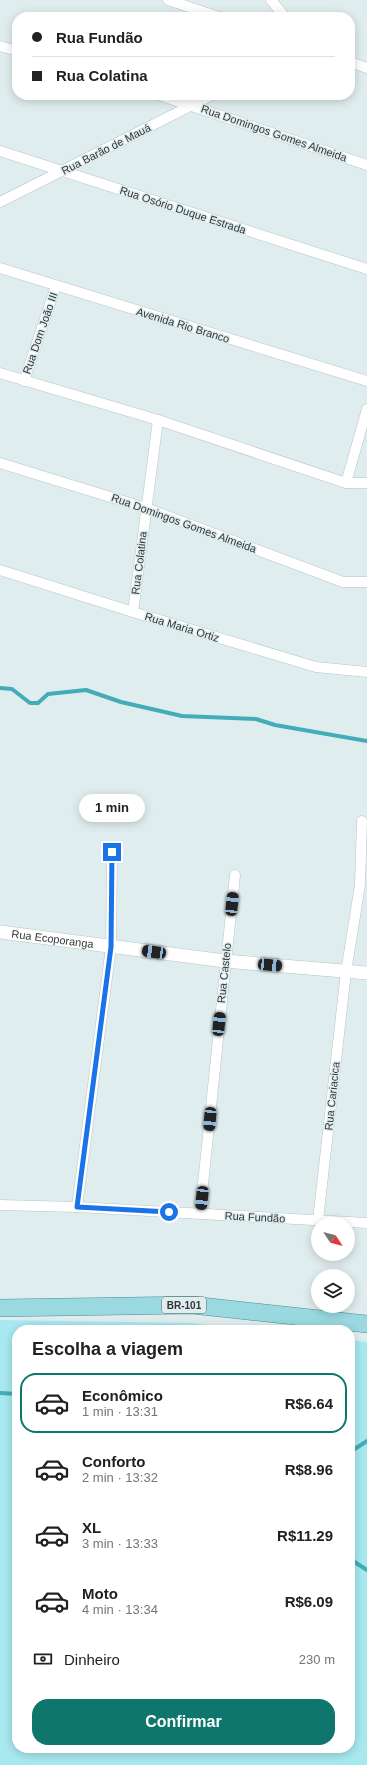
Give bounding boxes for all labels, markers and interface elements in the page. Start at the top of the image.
text: Rua Fundão [56,29,143,46]
text: Rua Colatina [56,67,148,84]
street label: Rua Domingos Gomes Almeida [199,102,349,164]
street label: Rua Barão de Mauá [59,121,153,177]
street label: Rua Osório Duque Estrada [118,184,248,236]
street label: Rua Dom João III [20,291,60,375]
street label: Avenida Rio Branco [135,305,231,345]
street label: Rua Domingos Gomes Almeida [110,491,259,555]
street label: Rua Colatina [129,530,149,595]
street label: Rua Maria Ortiz [143,610,221,644]
callout: 1 min [79,794,145,822]
text: 1 min [95,800,129,815]
route end [103,843,121,861]
car [225,891,239,917]
street label: Rua Ecoporanga [11,928,95,950]
street label: Rua Castelo [215,942,233,1004]
car [141,944,167,960]
car [258,958,282,972]
car [212,1011,226,1037]
street label: Rua Cariacica [322,1060,342,1131]
car [203,1107,217,1131]
car [195,1185,209,1211]
route start [160,1203,178,1221]
street label: Rua Fundão [224,1209,286,1225]
north arrow [311,1217,355,1261]
map controls [311,1217,355,1313]
button: layers [311,1269,355,1313]
road number: BR-101 [162,1297,206,1313]
text: Escolha a viagem [32,1339,183,1359]
icon: car [34,1385,70,1421]
text: Econômico [82,1387,163,1404]
text: R$6.64 [285,1395,333,1412]
text: 1 min · 13:31 [82,1404,158,1419]
icon: car [34,1451,70,1487]
text: Conforto [82,1453,145,1470]
text: R$8.96 [285,1461,333,1478]
text: 2 min · 13:32 [82,1470,158,1485]
icon: car [34,1517,70,1553]
text: XL [82,1519,101,1536]
text: R$11.29 [277,1527,333,1544]
text: 3 min · 13:33 [82,1536,158,1551]
icon: car [34,1583,70,1619]
text: Moto [82,1585,118,1602]
text: R$6.09 [285,1593,333,1610]
text: 4 min · 13:34 [82,1602,158,1617]
icon: cash [32,1648,54,1670]
text: Dinheiro [64,1651,120,1668]
text: 230 m [299,1652,335,1667]
button: Confirmar [32,1699,335,1745]

